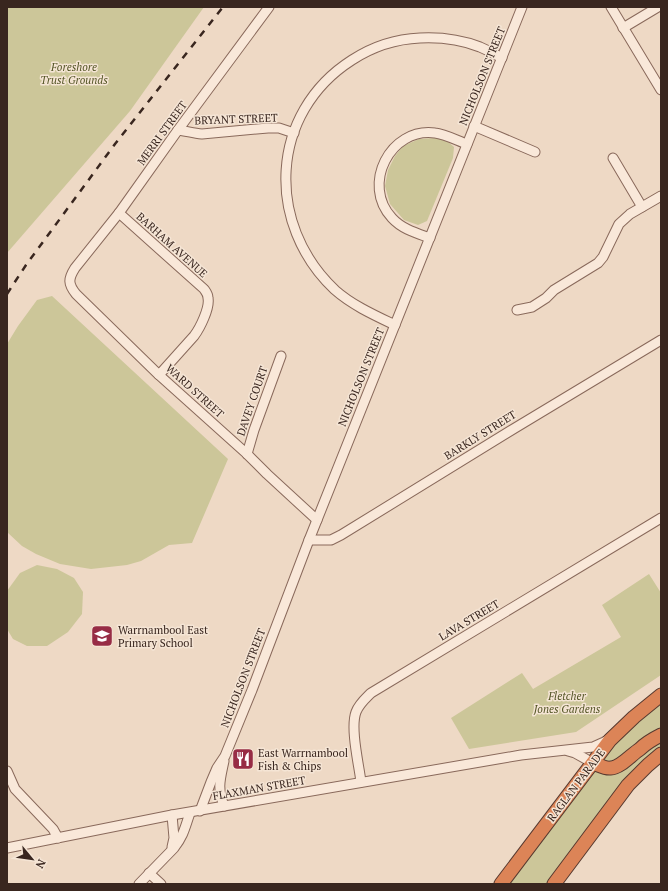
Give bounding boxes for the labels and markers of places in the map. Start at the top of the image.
school or university icon: Warrnambool East Primary School [89,623,115,649]
place label: Warrnambool East Primary School [118,623,208,650]
restaurant icon: East Warrnambool Fish & Chips [230,746,256,772]
place label: East Warrnambool Fish & Chips [258,746,348,773]

